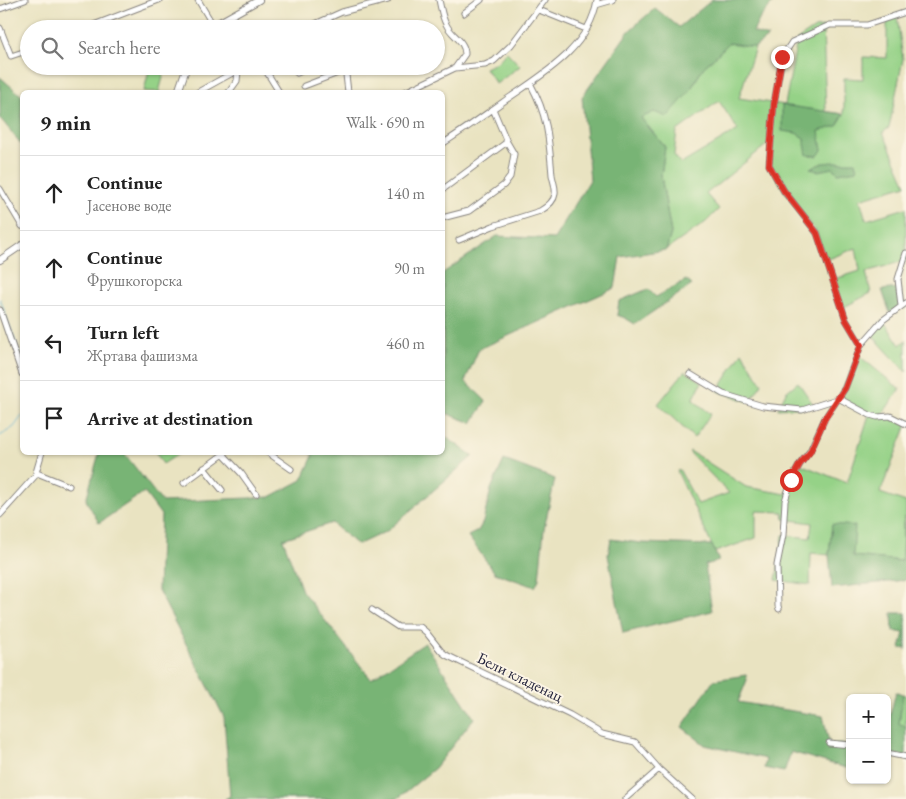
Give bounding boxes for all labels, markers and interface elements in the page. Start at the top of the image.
search box [20,20,445,75]
icon: search [38,34,66,62]
text: Search here [78,35,160,60]
route end [771,46,794,69]
text: 9 min [40,109,91,136]
text: Walk · 690 m [346,112,425,133]
text: Continue [87,170,162,195]
icon: ahead [40,179,68,207]
text: 140 m [386,183,425,204]
text: Јасенове воде [87,195,172,216]
text: Continue [87,245,162,270]
icon: ahead [40,254,68,282]
text: 90 m [394,258,425,279]
text: Фрушкогорска [87,270,182,291]
text: Turn left [87,320,159,345]
icon: left [40,329,68,357]
text: 460 m [386,333,425,354]
text: Жртава фашизма [87,345,198,366]
icon: arrive [40,404,68,432]
text: Arrive at destination [87,406,253,431]
route start [780,469,803,492]
street label: Бели кладенац [474,647,567,707]
map controls [846,694,891,784]
button: + [846,694,891,739]
button: − [846,739,891,784]

